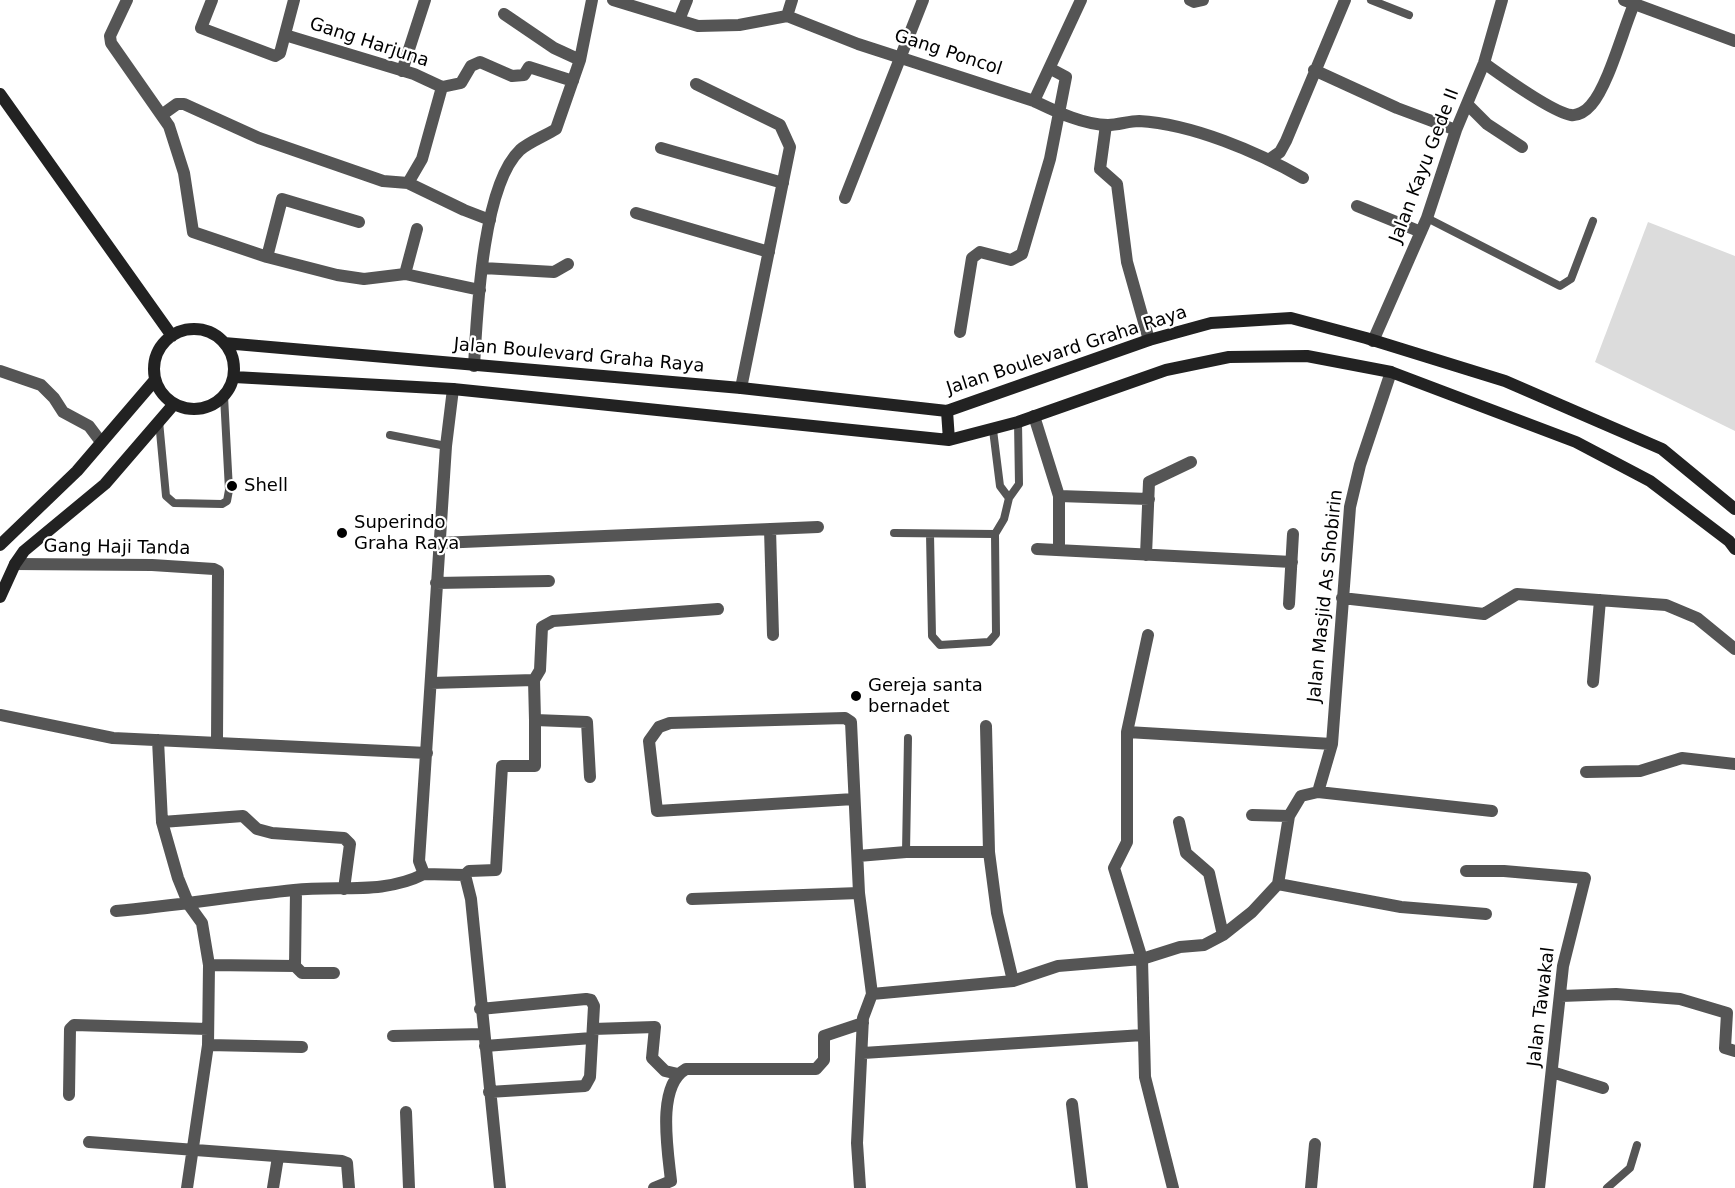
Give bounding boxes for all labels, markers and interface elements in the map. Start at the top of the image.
street label: Gang Harjuna [307,14,431,72]
street label: Gang Poncol [891,25,1005,81]
street label: Jalan Kayu Gede II [1386,86,1464,246]
street label: Jalan Boulevard Graha Raya [944,302,1190,400]
street label: Jalan Boulevard Graha Raya [453,334,705,378]
place label: Shell [244,475,288,497]
marker: Shell [225,479,239,493]
street label: Jalan Masjid As Shobirin [1304,488,1348,704]
place label: Superindo Graha Raya [354,512,459,554]
marker: Superindo Graha Raya [335,526,349,540]
street label: Gang Haji Tanda [43,536,191,560]
place label: Gereja santa bernadet [868,675,983,718]
marker: Gereja santa bernadet [849,689,863,703]
street label: Jalan Tawakal [1524,946,1560,1068]

